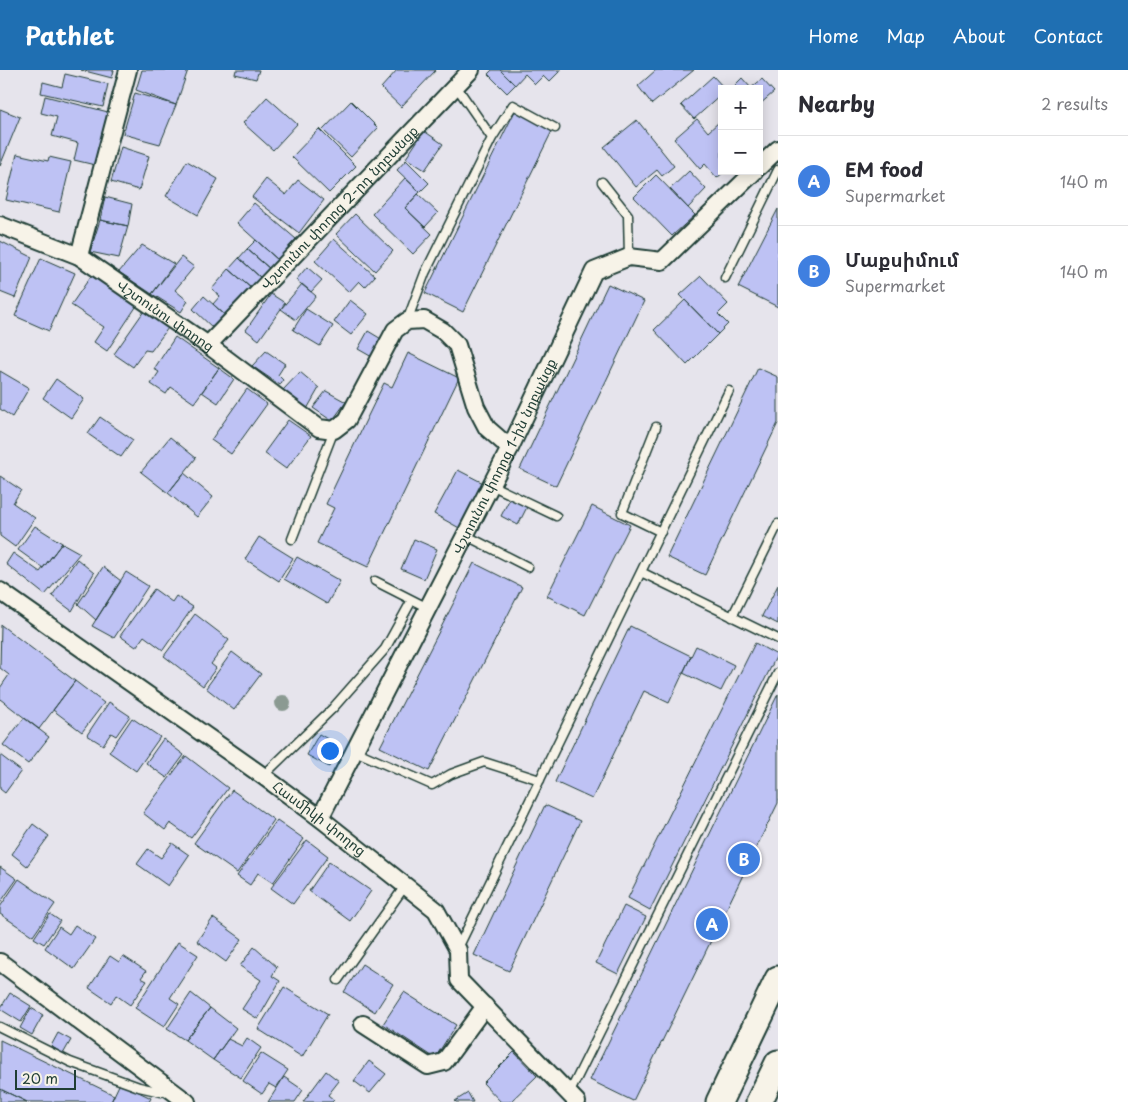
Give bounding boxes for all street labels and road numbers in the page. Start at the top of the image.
street label: Վշտունու փողոց 2-րդ նրբանցք [255,120,423,294]
street label: Վշտունու փողոց [113,274,219,356]
street label: Վշտունու փողոց 1-ին նրբանցք [446,354,561,558]
street label: Հասմիկի փողոց [268,775,371,861]

